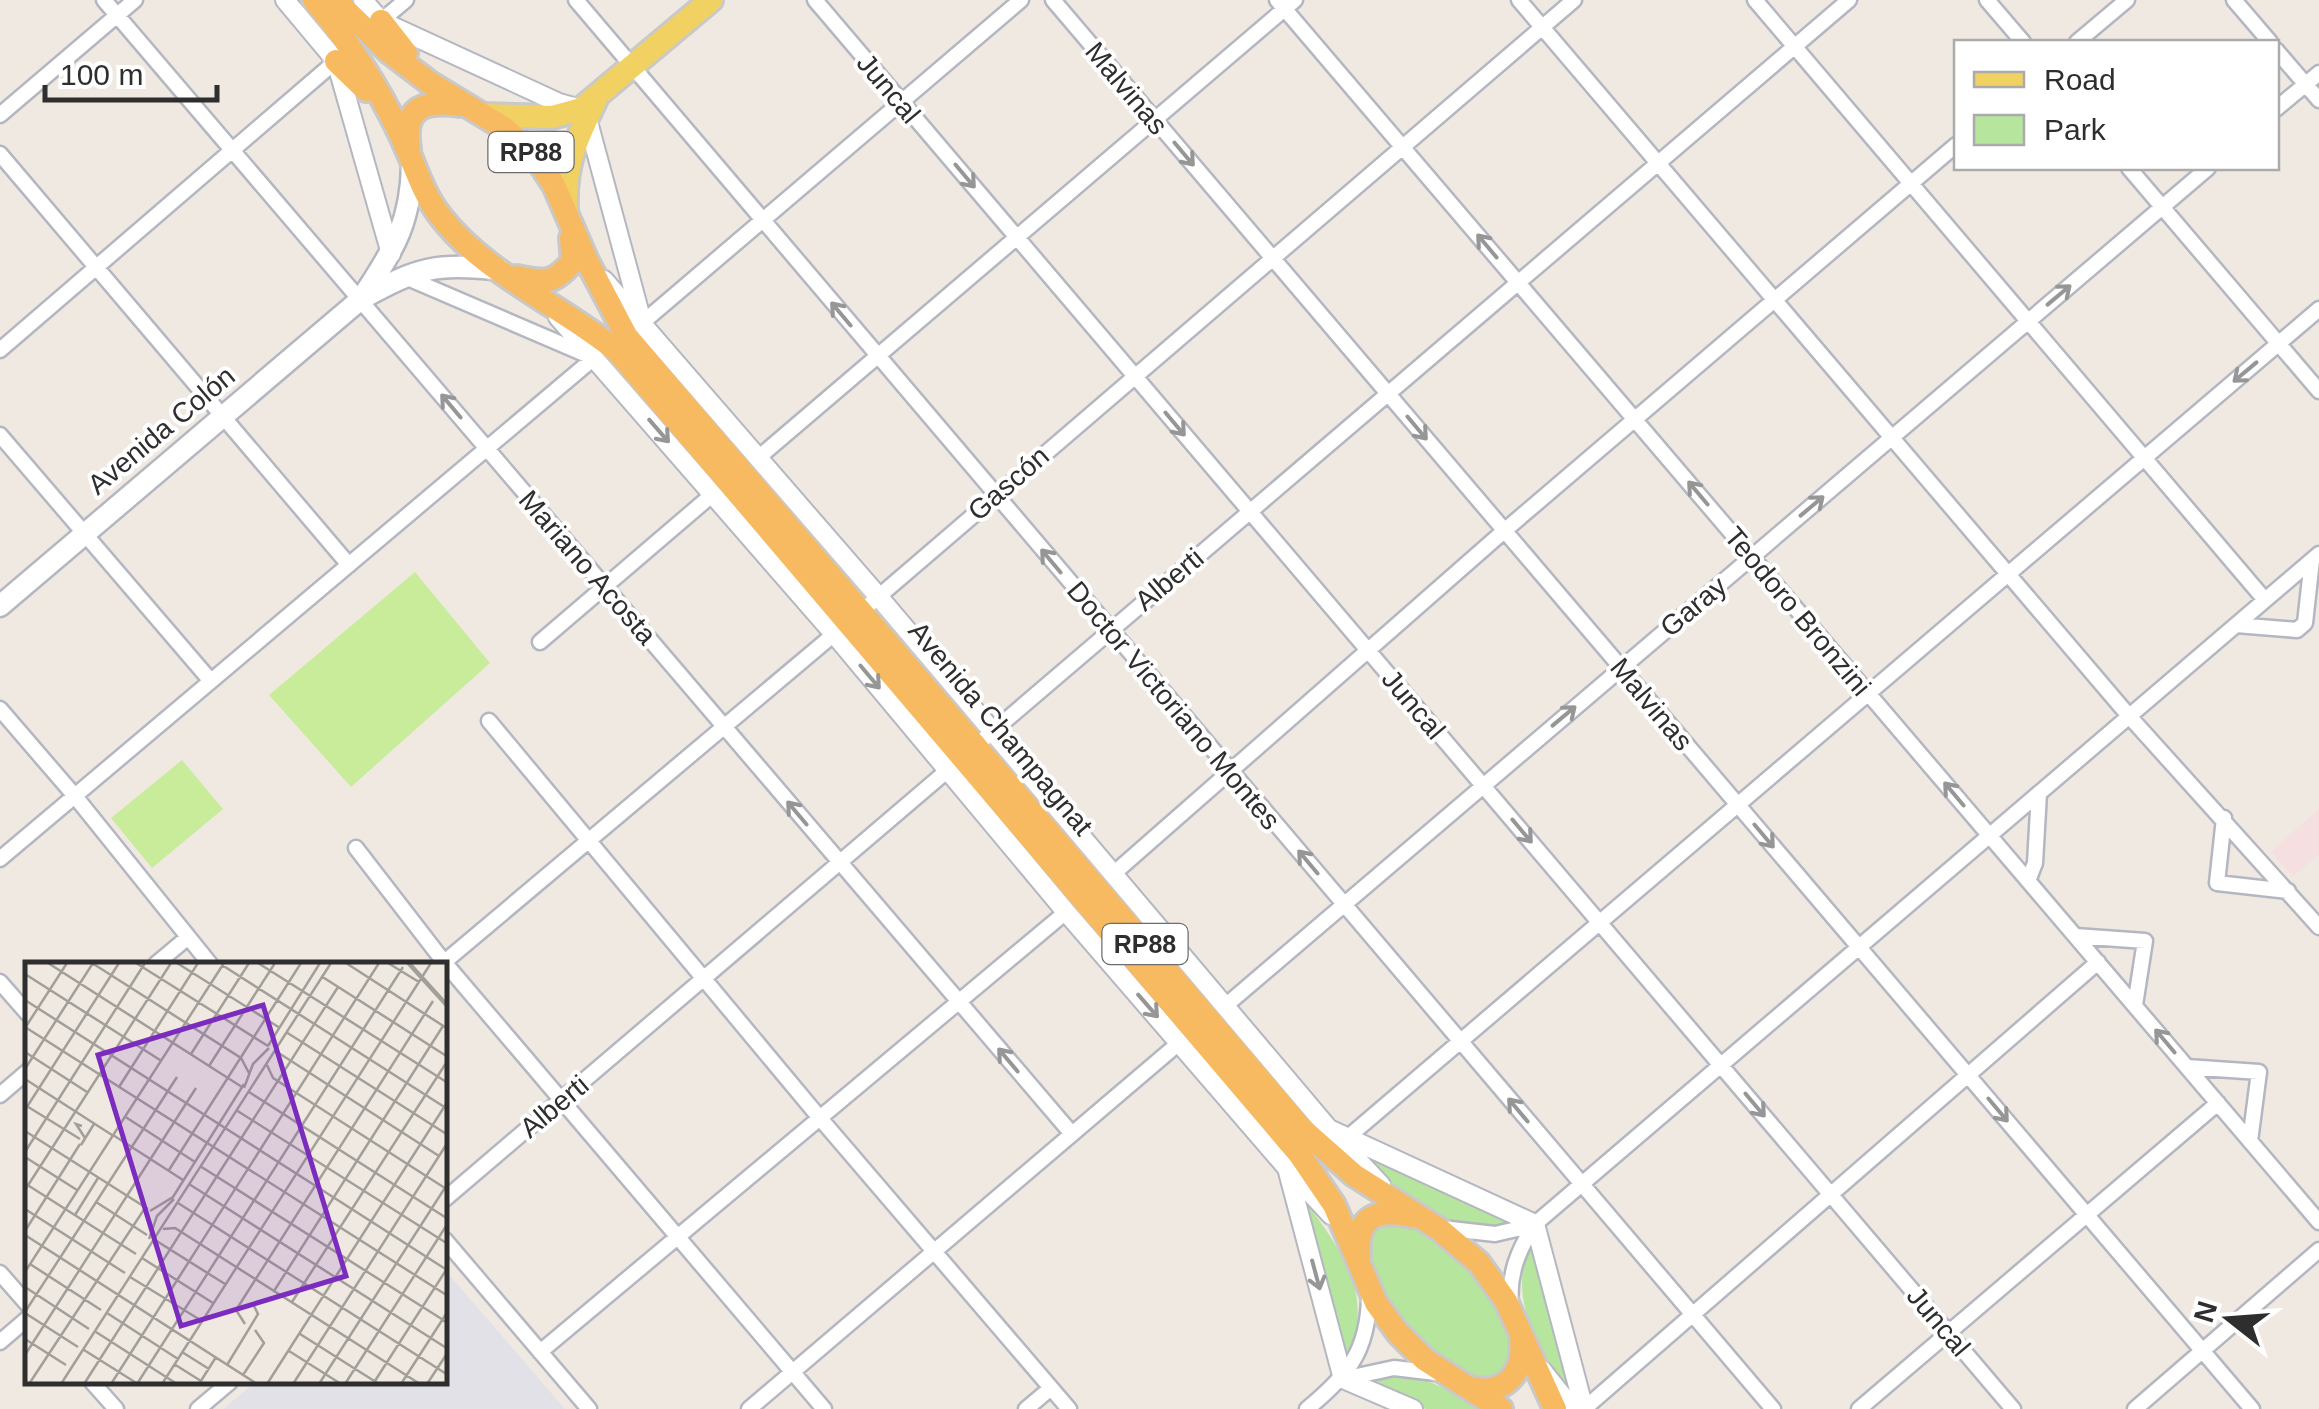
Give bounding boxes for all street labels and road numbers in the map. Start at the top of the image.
street label: Malvinas [1079,36,1174,141]
street label: Juncal [851,47,927,129]
road number: RP88 [488,132,574,172]
street label: Avenida Colón [82,360,241,501]
street label: Gascón [962,440,1055,527]
street label: Mariano Acosta [513,484,663,651]
street label: Teodoro Bronzini [1718,521,1877,702]
street label: Alberti [1129,542,1210,617]
street label: Garay [1654,570,1732,643]
street label: Doctor Victoriano Montes [1061,575,1286,835]
street label: Avenida Champagnat [902,615,1099,841]
street label: Malvinas [1604,652,1699,757]
street label: Juncal [1376,663,1452,745]
road number: RP88 [1102,924,1188,964]
street label: Alberti [514,1069,595,1144]
street label: Juncal [1901,1280,1977,1362]

